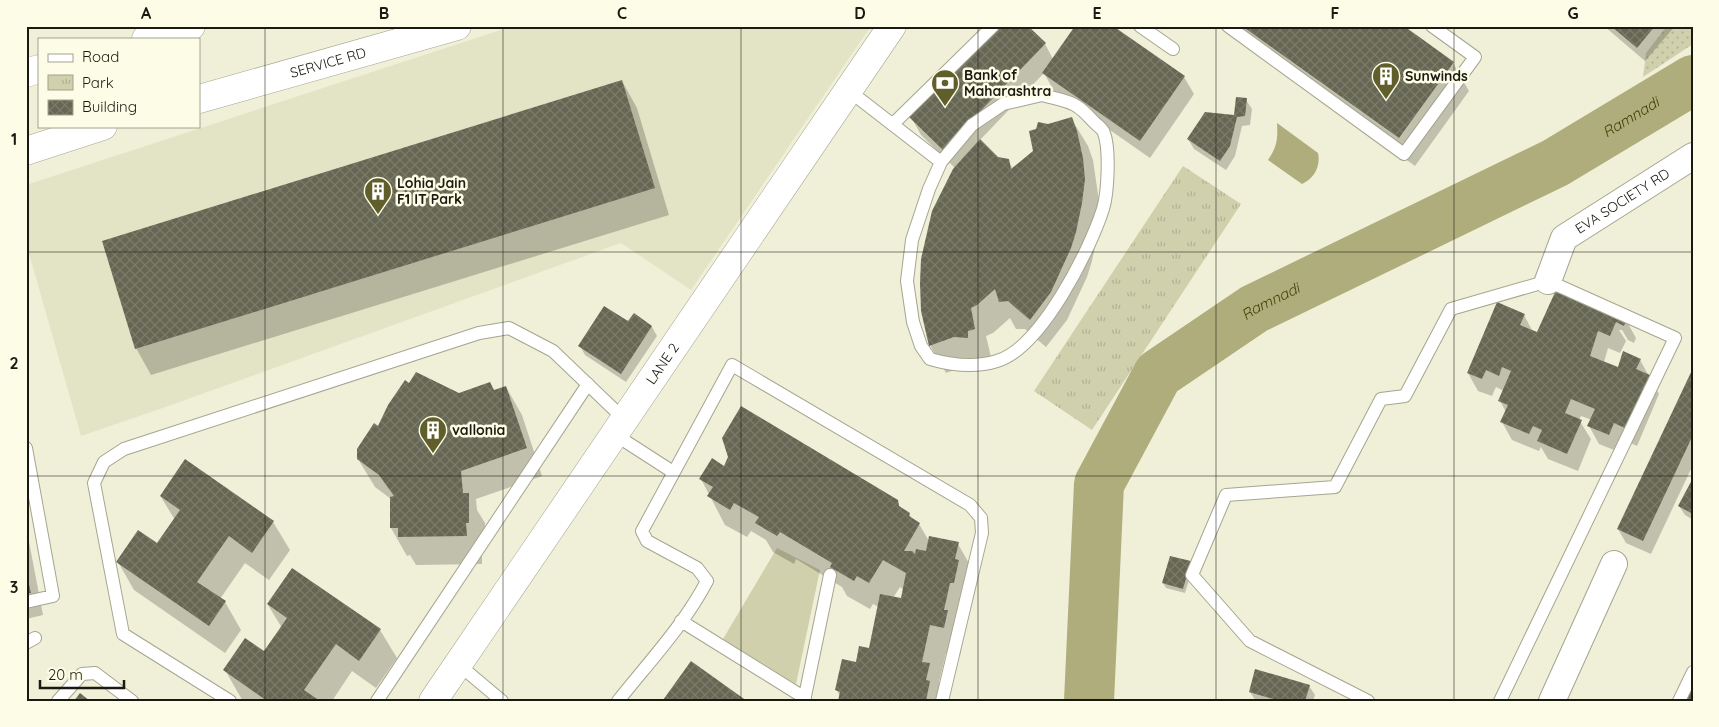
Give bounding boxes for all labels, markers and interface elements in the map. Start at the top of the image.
text: A [141,3,152,23]
text: B [379,3,389,23]
text: C [617,3,627,23]
text: D [854,3,866,23]
text: E [1092,3,1102,23]
text: F [1331,3,1340,23]
text: G [1567,3,1579,23]
legend [38,38,200,128]
street label: SERVICE RD [288,43,368,82]
text: Road [82,47,119,66]
building icon: Sunwinds [1371,61,1401,100]
place label: Bank of Maharashtra [964,66,1051,100]
place label: Sunwinds [1405,67,1468,85]
bank icon: Bank of Maharashtra [930,68,960,107]
text: Park [82,73,114,92]
water label: Ramnadi [1599,92,1664,141]
text: Building [82,97,137,116]
text: 1 [11,129,17,149]
street label: EVA SOCIETY RD [1572,164,1673,238]
place label: Lohia Jain F1 IT Park [397,174,466,208]
building icon: Lohia Jain F1 IT Park [363,176,393,215]
water label: Ramnadi [1237,278,1304,324]
street label: LANE 2 [642,339,683,388]
text: 2 [9,353,19,373]
building icon: vallonia [418,415,448,454]
place label: vallonia [452,421,505,439]
text: 3 [10,577,18,597]
scale bar [40,657,124,689]
text: 20 m [48,665,83,684]

